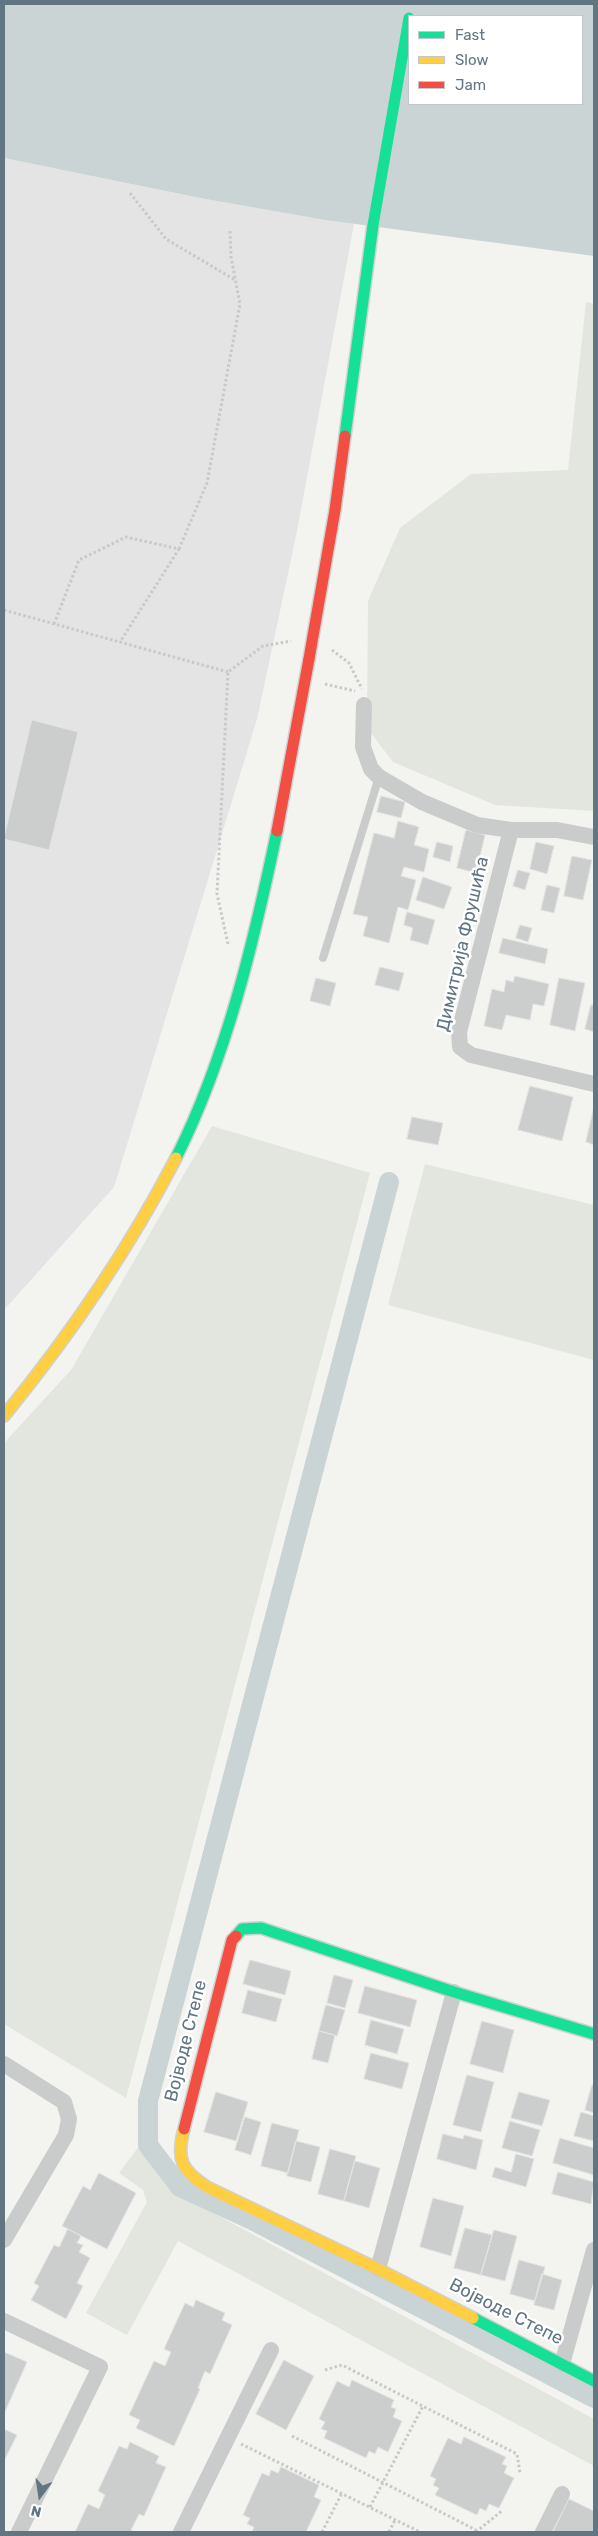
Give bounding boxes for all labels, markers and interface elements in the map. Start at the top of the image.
legend [408,15,583,105]
text: Fast [455,26,485,44]
text: Slow [455,51,488,69]
text: Jam [455,76,486,94]
street label: Димитрија Фрушића [432,855,494,1033]
street label: Војводе Степе [160,1978,212,2104]
street label: Војводе Степе [446,2274,566,2350]
north arrow [15,2471,65,2521]
text: N [29,2502,43,2521]

